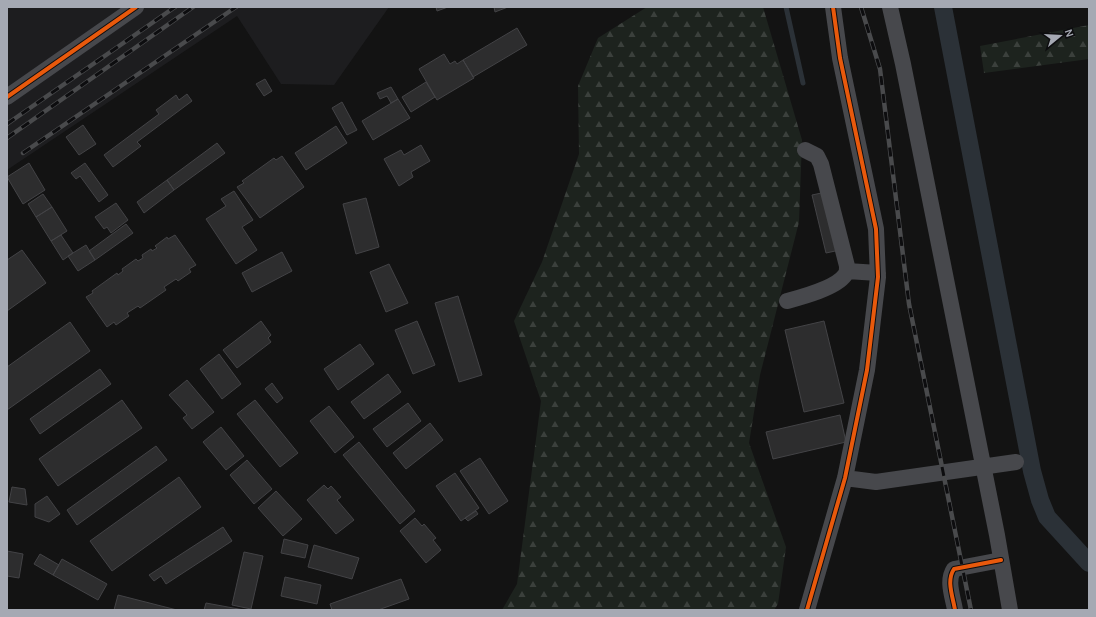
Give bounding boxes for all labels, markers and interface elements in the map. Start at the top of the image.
north arrow [1040,16,1080,56]
text: N [1062,27,1076,39]

